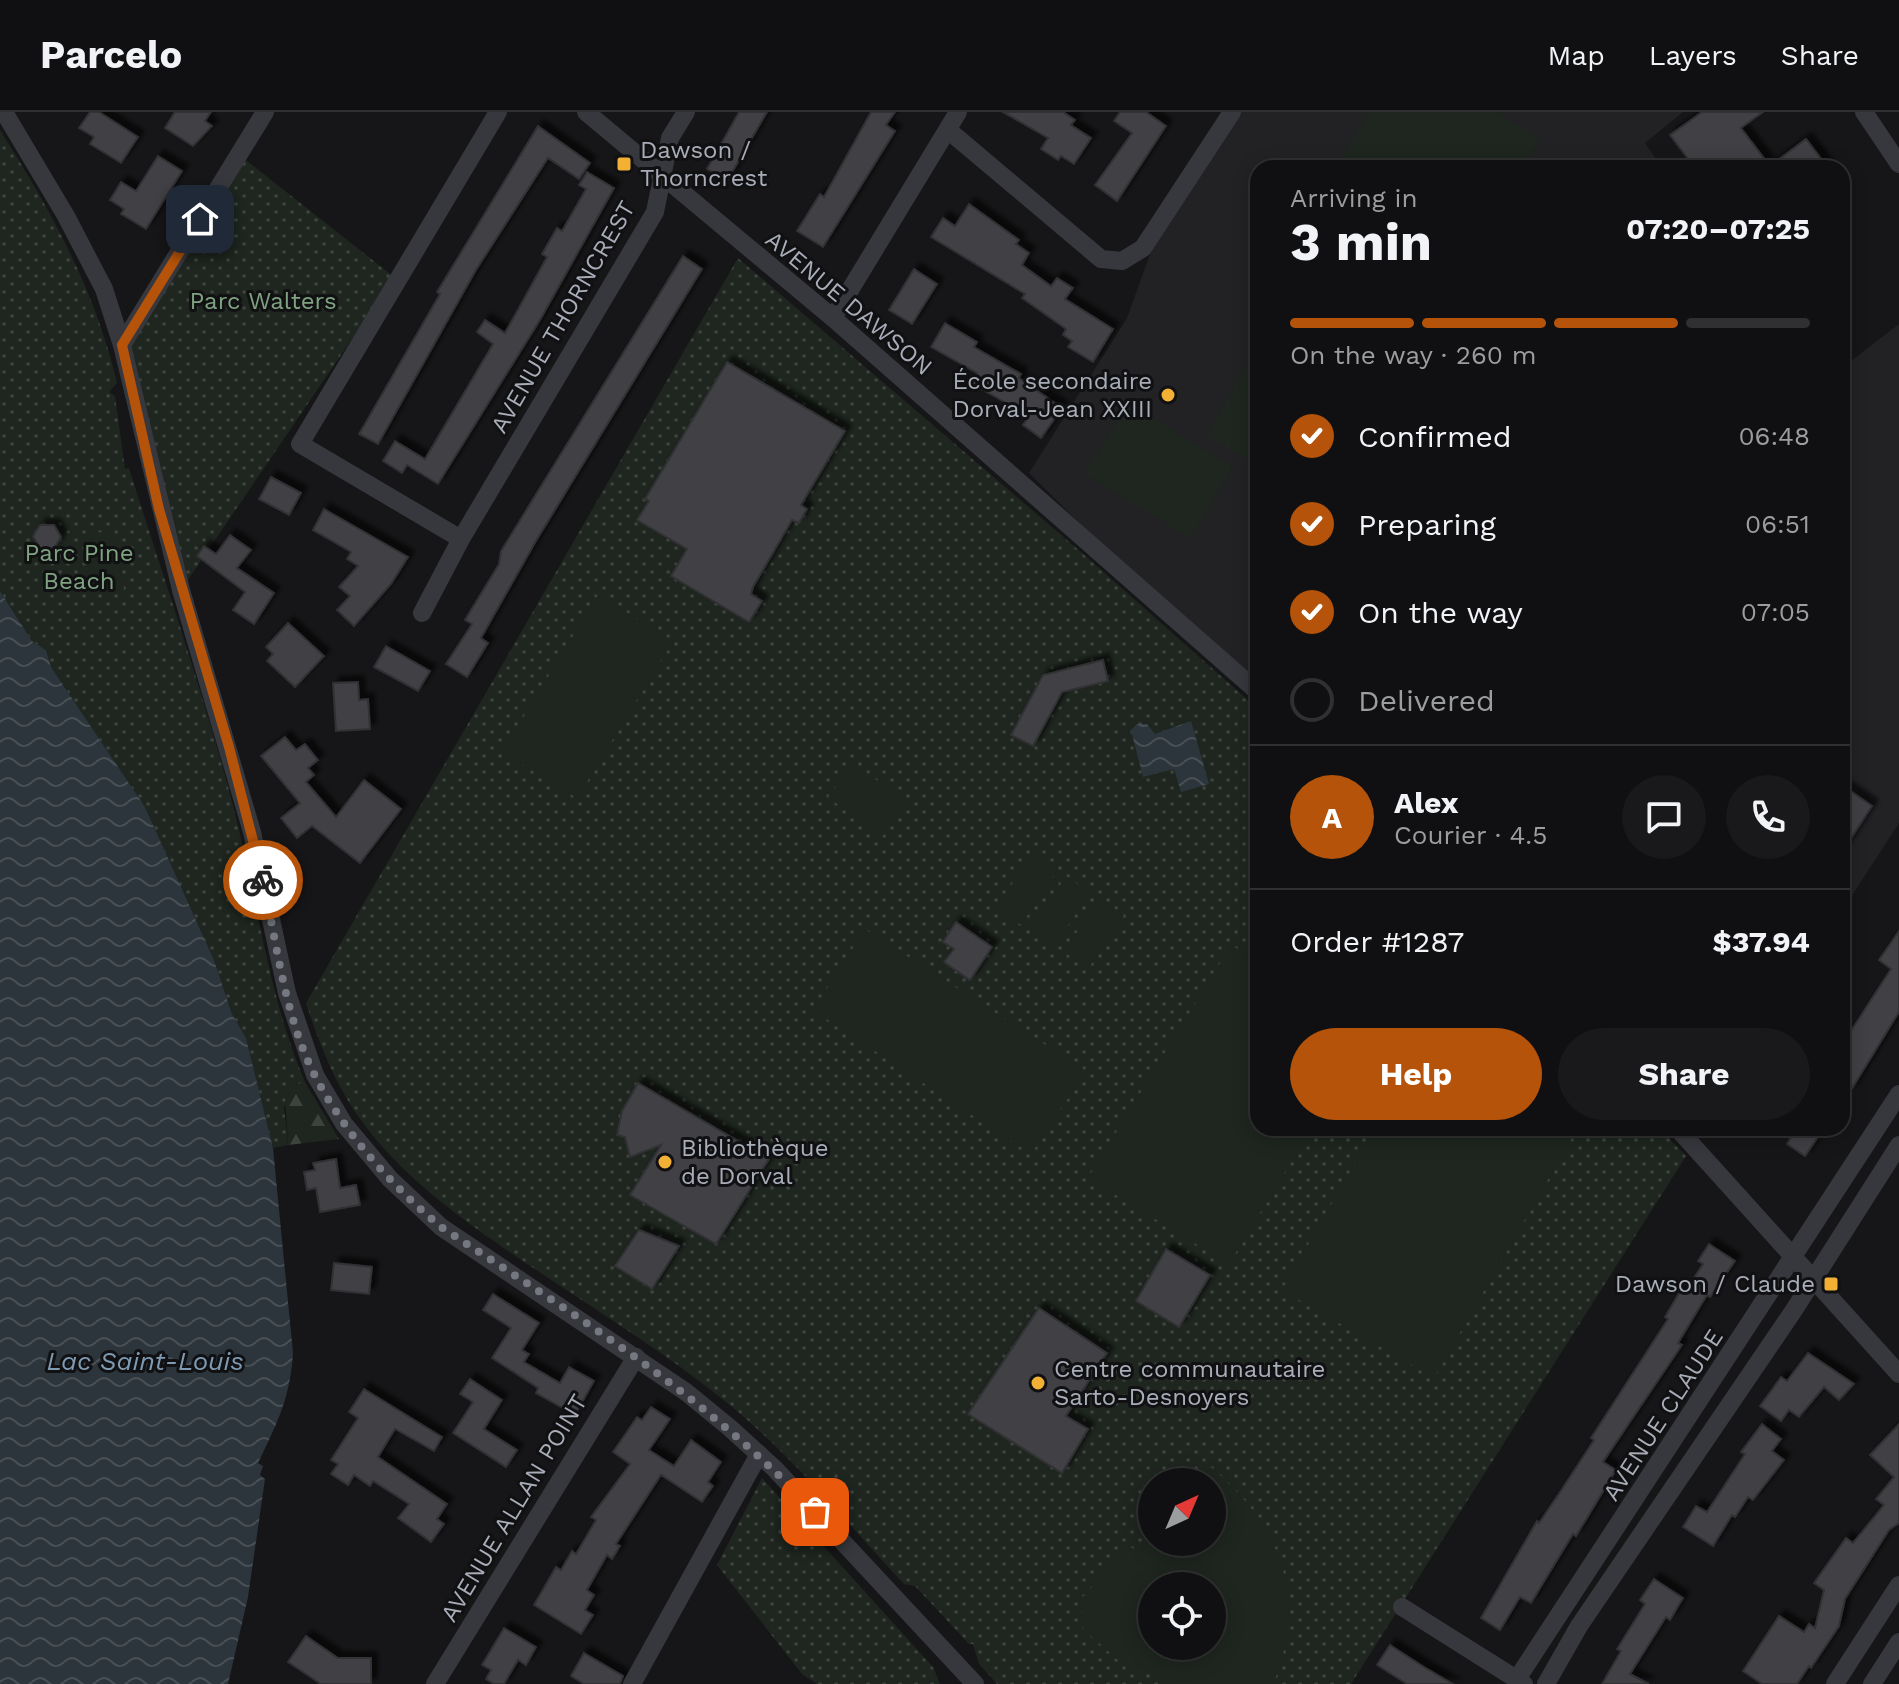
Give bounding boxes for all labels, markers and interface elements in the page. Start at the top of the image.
text: Parcelo [40,33,182,77]
text: Map [1548,39,1605,72]
text: Layers [1649,39,1737,72]
text: Share [1781,39,1859,72]
place label: Dawson / Thorncrest [640,136,767,192]
marker: Dawson / Thorncrest [615,155,633,173]
text: Arriving in [1290,183,1418,213]
pin [166,185,234,253]
street label: AVENUE THORNCREST [485,196,641,438]
icon: home [178,197,222,241]
text: 07:20–07:25 [1626,211,1810,246]
text: 3 min [1290,212,1432,273]
street label: AVENUE DAWSON [760,225,938,381]
park label: Parc Walters [189,287,337,315]
text: On the way · 260 m [1290,340,1537,370]
place label: École secondaire Dorval-Jean XXIII [952,367,1152,423]
marker: École secondaire Dorval-Jean XXIII [1159,386,1177,404]
icon: check [1290,414,1334,458]
text: Confirmed [1358,419,1512,454]
text: 06:48 [1738,421,1810,451]
icon: check [1290,502,1334,546]
text: Preparing [1358,507,1496,542]
text: 06:51 [1745,509,1810,539]
park label: Parc Pine Beach [25,539,133,595]
icon: check [1290,590,1334,634]
text: On the way [1358,595,1523,630]
text: 07:05 [1741,597,1810,627]
text: Delivered [1358,683,1495,718]
button: chat [1622,775,1706,859]
button: phone [1726,775,1810,859]
text: Alex [1394,785,1458,820]
text: A [1322,800,1342,835]
text: Courier · 4.5 [1394,820,1547,850]
courier [223,840,303,920]
icon: bike [241,858,285,902]
text: Order #1287 [1290,924,1464,959]
text: $37.94 [1713,924,1810,959]
button: Help [1290,1028,1542,1120]
button: Share [1558,1028,1810,1120]
place label: Bibliothèque de Dorval [681,1134,828,1190]
marker: Bibliothèque de Dorval [656,1153,674,1171]
place label: Dawson / Claude [1615,1270,1815,1298]
marker: Dawson / Claude [1822,1275,1840,1293]
street label: AVENUE CLAUDE [1597,1324,1729,1506]
water label: Lac Saint-Louis [46,1346,244,1376]
place label: Centre communautaire Sarto-Desnoyers [1054,1355,1325,1411]
marker: Centre communautaire Sarto-Desnoyers [1029,1374,1047,1392]
street label: AVENUE ALLAN POINT [435,1389,593,1627]
north arrow [1138,1468,1226,1556]
map controls [1138,1468,1226,1660]
pin [781,1478,849,1546]
icon: bag [793,1490,837,1534]
button: locate [1138,1572,1226,1660]

